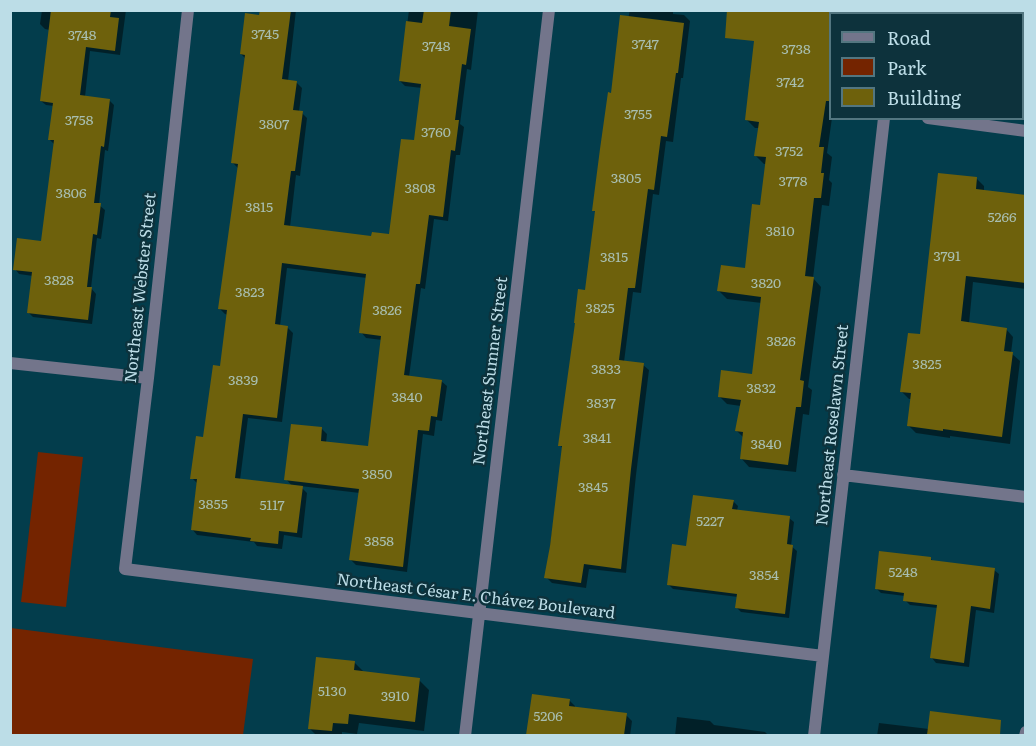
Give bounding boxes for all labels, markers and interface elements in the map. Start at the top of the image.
legend [829,12,1024,120]
text: Road [887,24,931,51]
house number: 3745 [251,27,279,43]
house number: 3748 [68,28,96,44]
house number: 3747 [631,37,659,53]
house number: 3748 [422,39,450,55]
house number: 3738 [781,42,811,58]
text: Park [887,54,926,81]
house number: 3742 [776,75,804,91]
text: Building [887,84,961,111]
house number: 3755 [624,107,652,123]
house number: 3758 [65,113,93,129]
house number: 3807 [259,117,289,133]
house number: 3760 [421,125,451,141]
house number: 3752 [775,144,803,160]
house number: 3805 [611,171,641,187]
house number: 3778 [778,174,808,190]
house number: 3808 [404,181,436,197]
house number: 3806 [56,186,86,202]
street label: Northeast Webster Street [121,192,161,384]
house number: 3815 [245,200,273,216]
house number: 5266 [987,210,1017,226]
house number: 3810 [765,224,795,240]
house number: 3791 [933,249,961,265]
house number: 3815 [600,250,628,266]
house number: 3828 [44,273,74,289]
street label: Northeast Sumner Street [470,276,512,466]
house number: 3820 [751,276,781,292]
house number: 3823 [235,285,265,301]
house number: 3825 [585,301,615,317]
house number: 3826 [372,303,402,319]
street label: Northeast Roselawn Street [813,324,853,526]
house number: 3826 [766,334,796,350]
house number: 3825 [912,357,942,373]
house number: 3833 [591,362,621,378]
house number: 3839 [228,373,258,389]
house number: 3832 [746,381,776,397]
house number: 3840 [391,390,423,406]
house number: 3837 [586,396,616,412]
house number: 3841 [583,431,611,447]
house number: 3840 [750,437,782,453]
house number: 3850 [362,467,392,483]
house number: 3845 [578,480,608,496]
house number: 3855 [198,497,228,513]
house number: 5117 [259,498,285,514]
house number: 5227 [696,514,724,530]
house number: 3858 [364,534,394,550]
house number: 5248 [888,565,918,581]
house number: 3854 [749,568,779,584]
street label: Northeast César E. Chávez Boulevard [336,570,616,624]
house number: 5130 [318,684,346,700]
house number: 3910 [381,689,409,705]
house number: 5206 [533,709,563,725]

